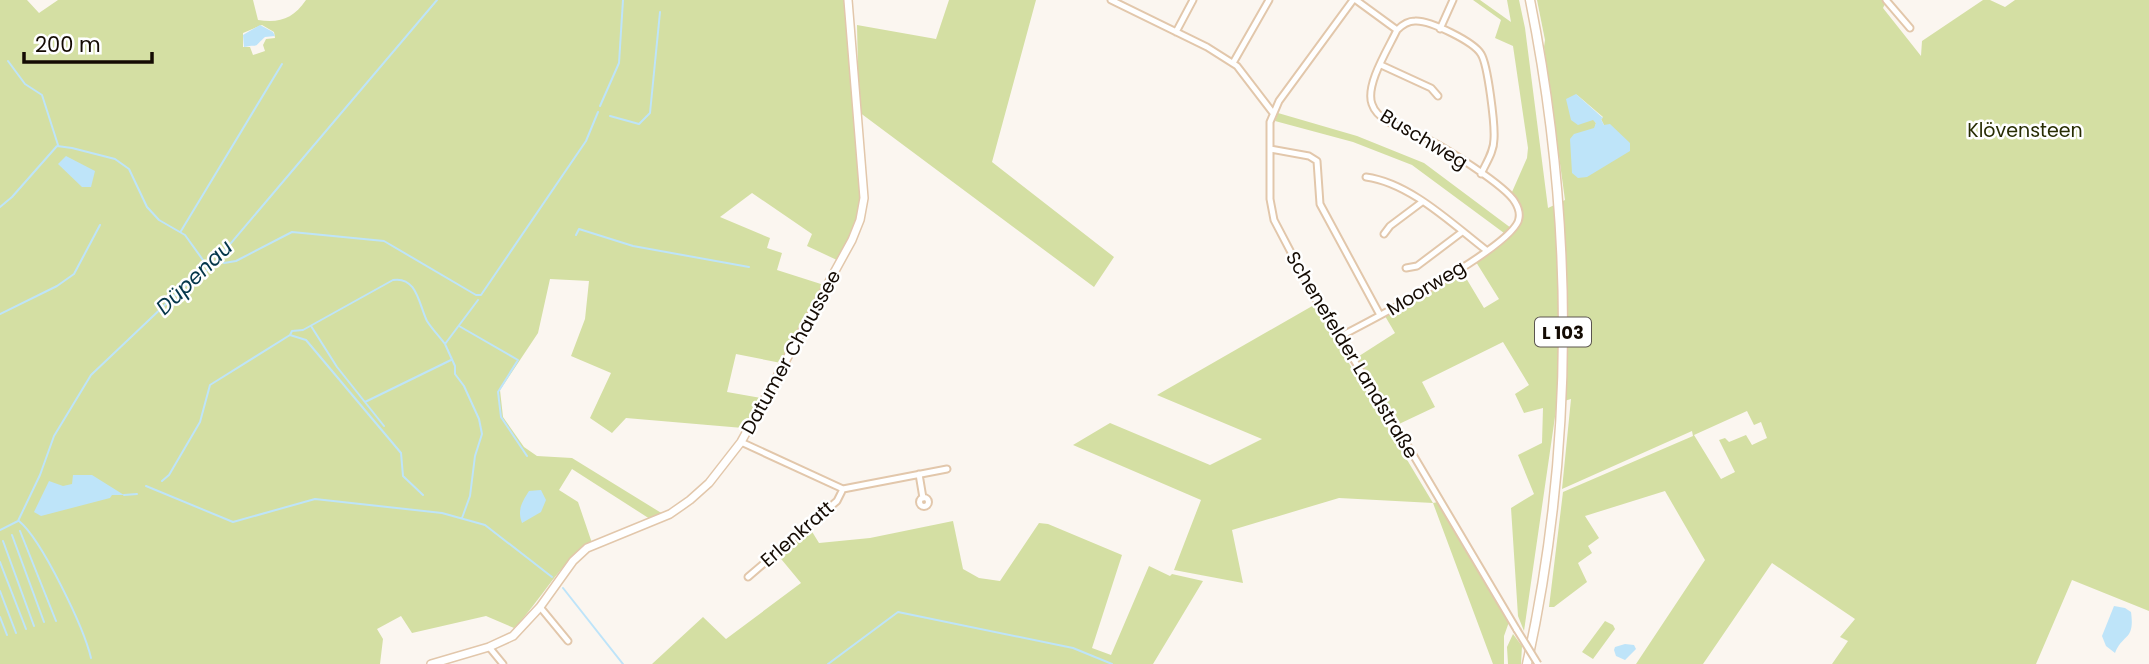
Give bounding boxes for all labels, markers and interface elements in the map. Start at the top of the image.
scale bar [24,21,152,65]
text: 200 m [35,30,101,59]
street label: Buschweg [1375,102,1473,176]
park label: Klövensteen [1967,117,2083,144]
water label: Düpenau [149,233,239,321]
street label: Schenefelder Landstraße [1279,246,1425,464]
street label: Moorweg [1381,254,1471,322]
street label: Datumer Chaussee [735,265,847,439]
road number: L 103 [1535,318,1591,346]
street label: Erlenkratt [755,495,840,573]

